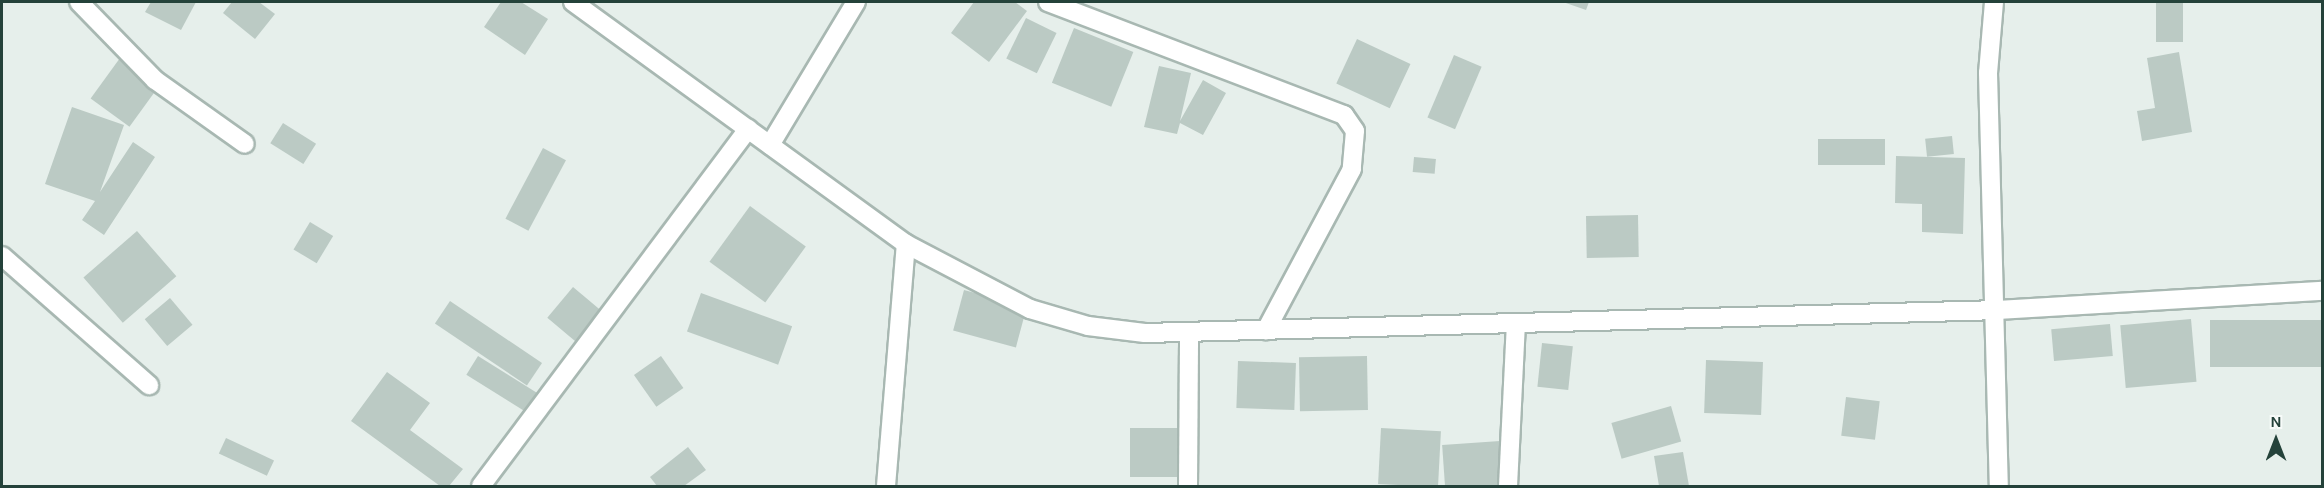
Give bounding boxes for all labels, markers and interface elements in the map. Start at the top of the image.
north arrow [2246,410,2306,470]
text: N [2270,412,2282,431]

